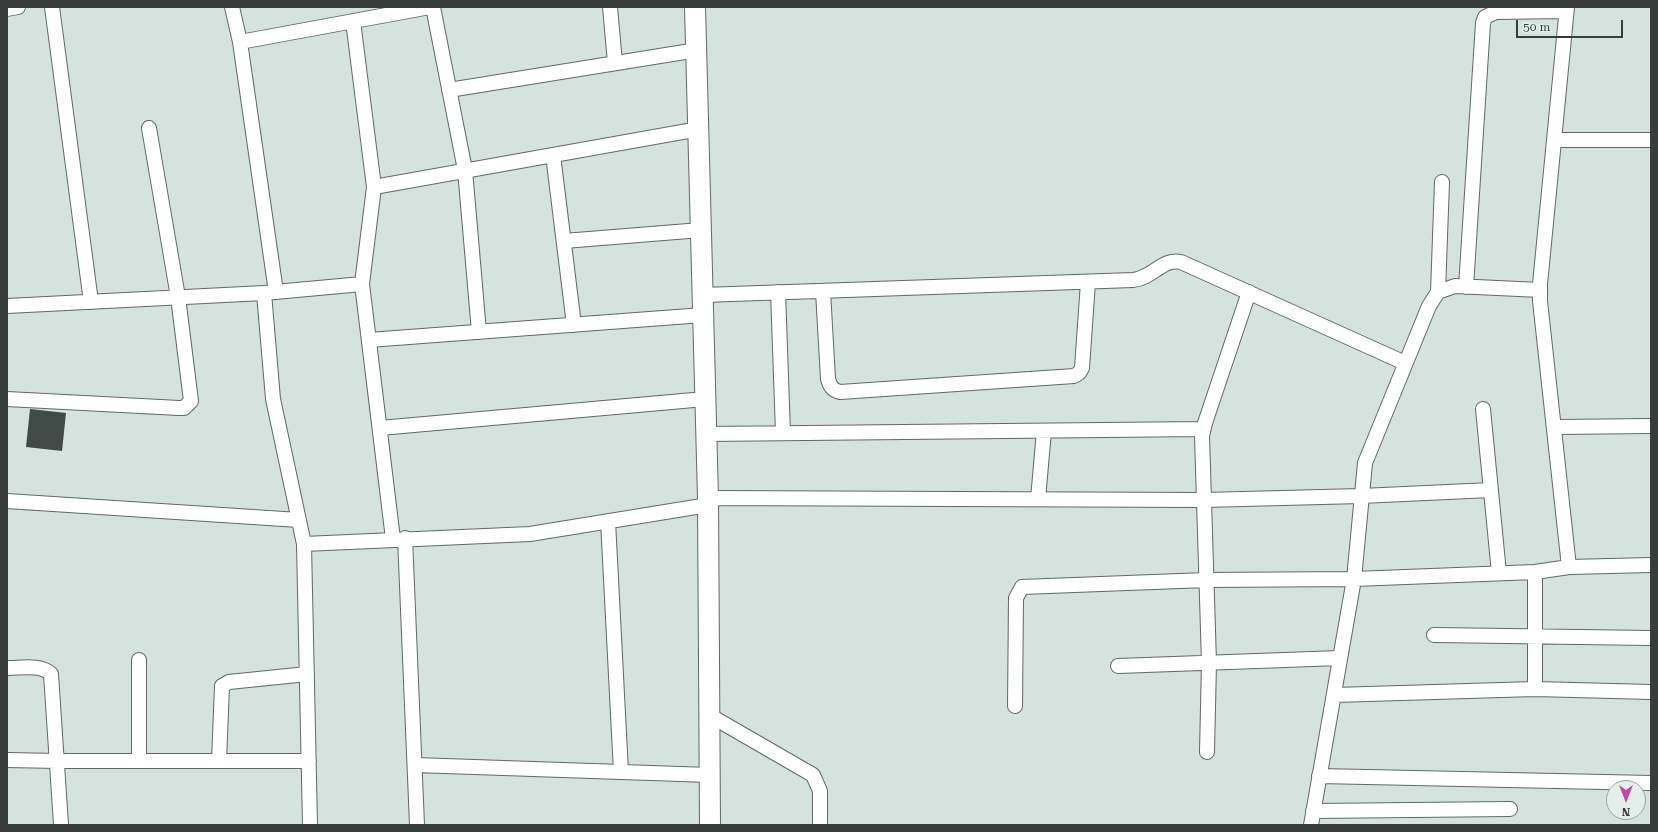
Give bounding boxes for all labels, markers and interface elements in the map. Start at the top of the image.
scale bar [1518,12,1625,38]
text: 50 m [1523,20,1550,34]
north arrow [1606,780,1646,820]
text: N [1622,805,1630,818]

